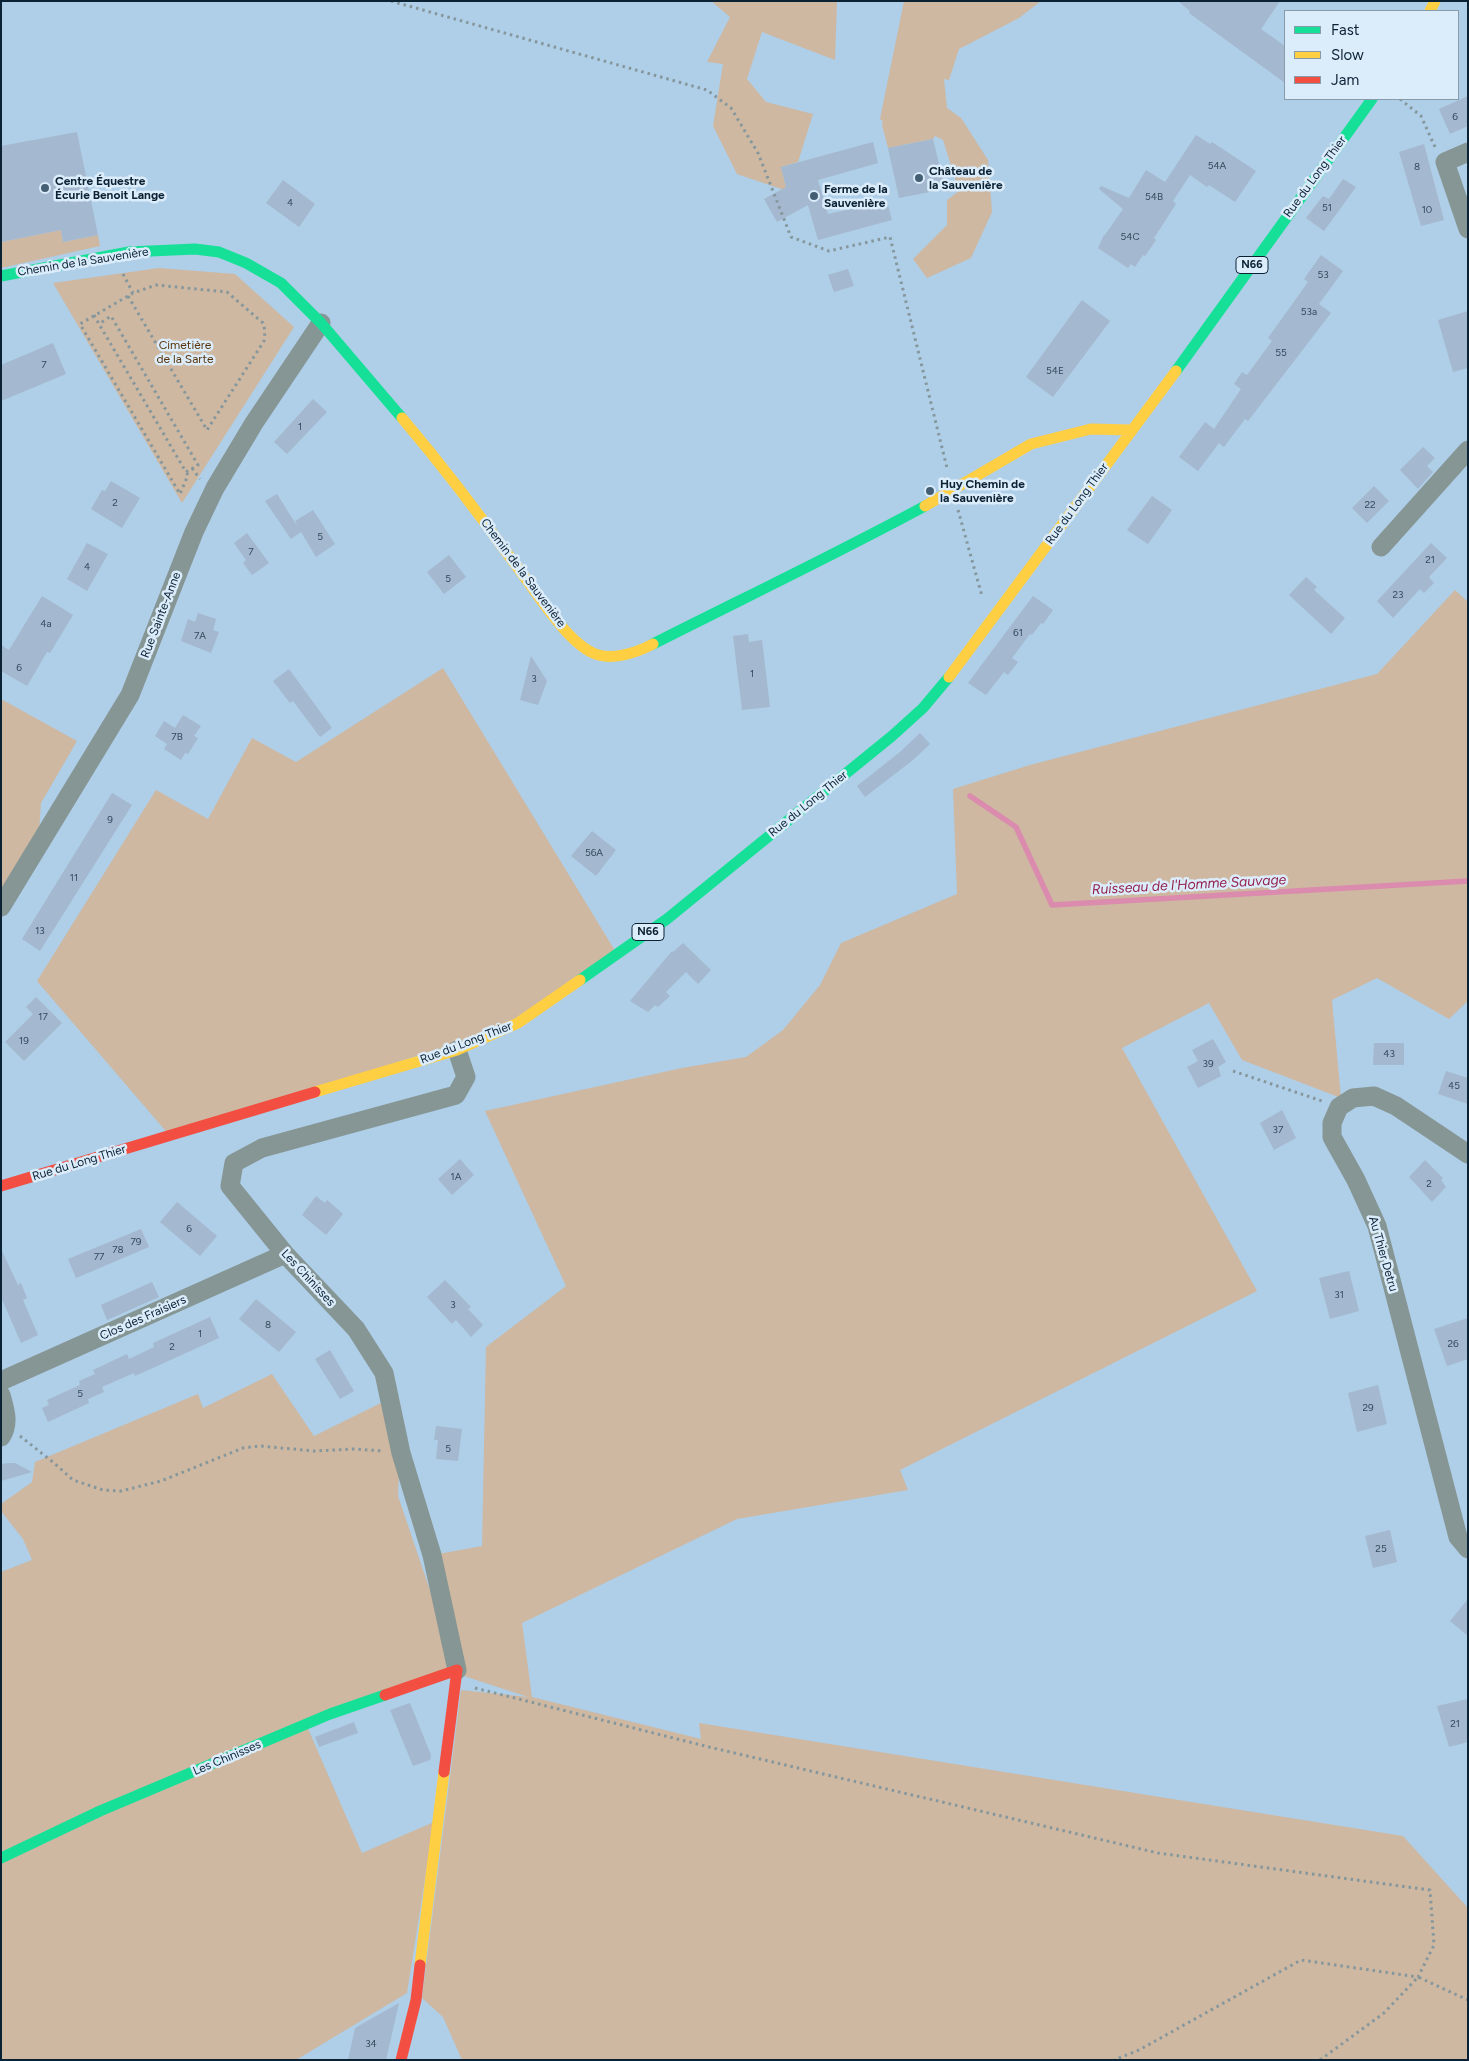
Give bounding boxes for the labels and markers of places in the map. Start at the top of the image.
place label: Château de la Sauvenière [929,164,1003,192]
marker: Château de la Sauvenière [913,172,925,184]
place label: Centre Équestre Écurie Benoit Lange [55,174,165,202]
marker: Centre Équestre Écurie Benoit Lange [39,182,51,194]
place label: Ferme de la Sauvenière [824,182,888,210]
marker: Ferme de la Sauvenière [808,190,820,202]
place label: Huy Chemin de la Sauvenière [940,477,1025,505]
marker: Huy Chemin de la Sauvenière [924,485,936,497]

